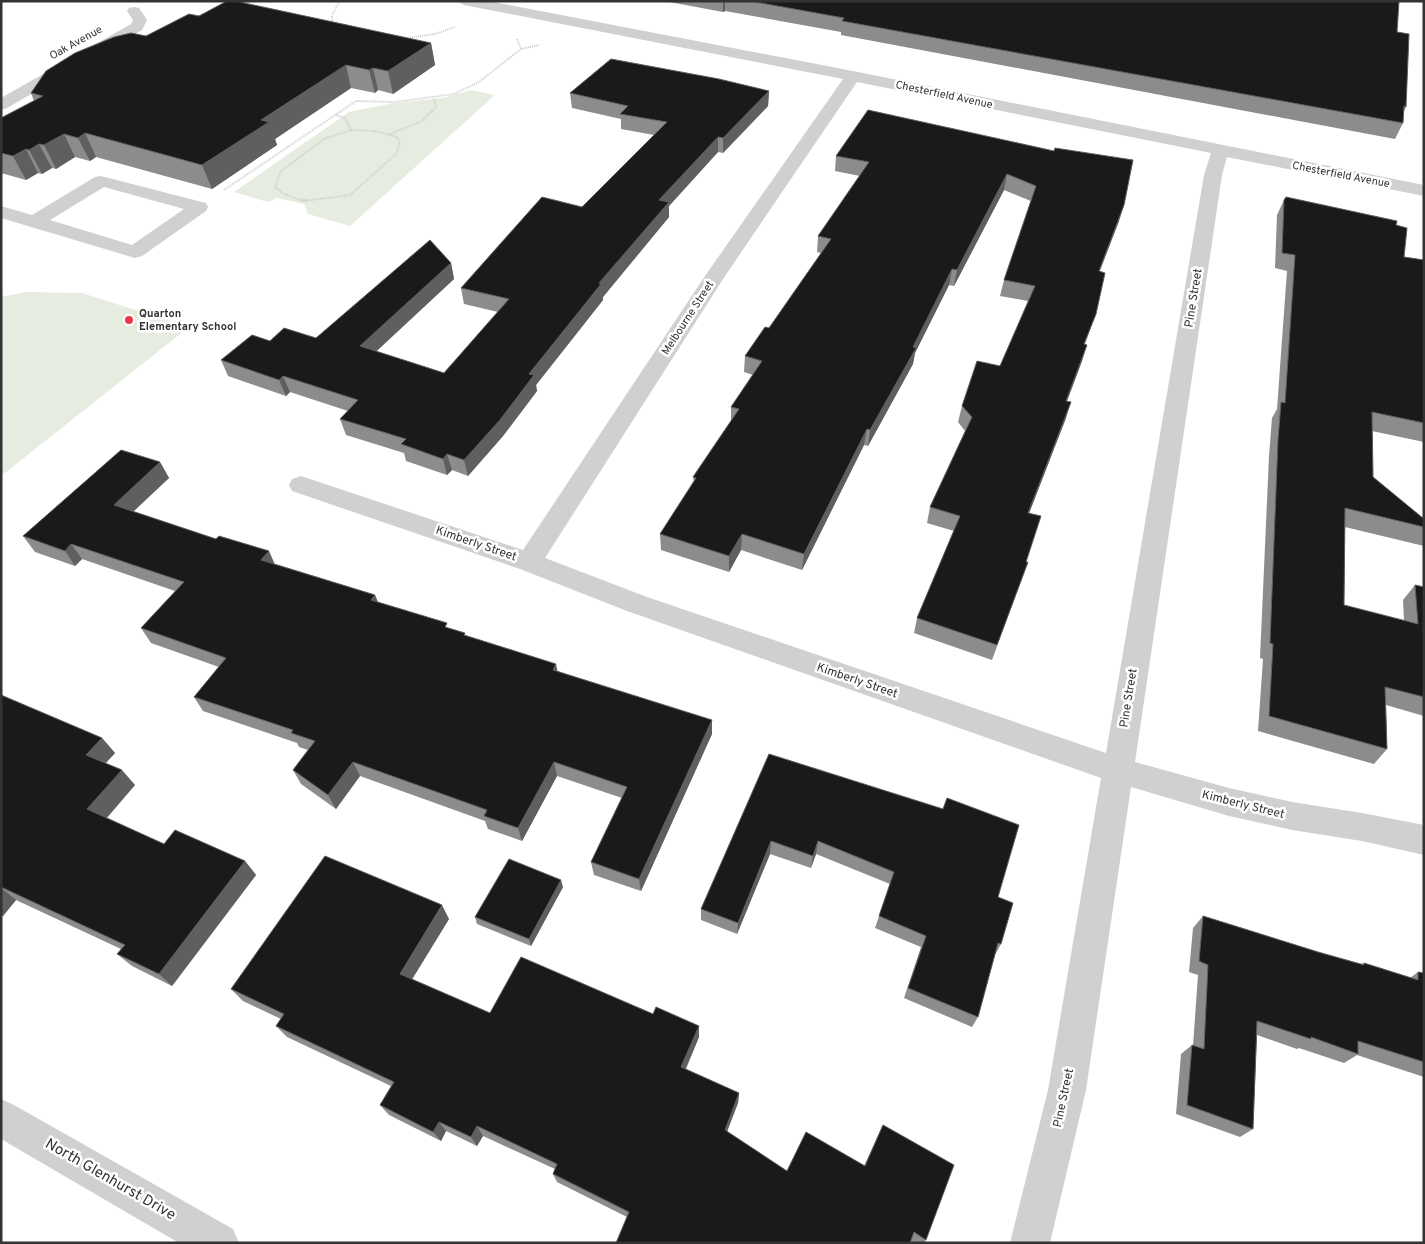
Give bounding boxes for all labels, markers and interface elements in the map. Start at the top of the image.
street label: Oak Avenue [47,23,105,63]
street label: Chesterfield Avenue [894,78,994,112]
street label: Chesterfield Avenue [1291,159,1391,191]
street label: Pine Street [1181,267,1207,329]
street label: Melbourne Street [659,278,717,358]
place label: Quarton Elementary School [139,307,236,334]
marker: Quarton Elementary School [123,314,135,326]
street label: Kimberly Street [433,523,519,565]
street label: Kimberly Street [814,660,900,702]
street label: Pine Street [1116,667,1142,729]
street label: Kimberly Street [1200,787,1286,823]
street label: Pine Street [1050,1067,1078,1129]
street label: North Glenhurst Drive [41,1135,179,1225]

